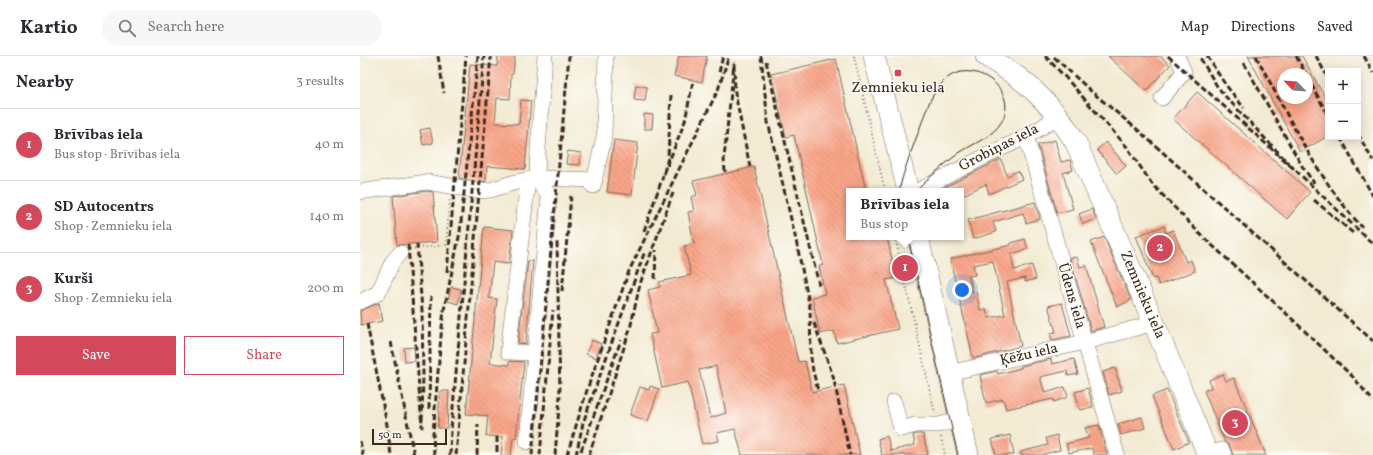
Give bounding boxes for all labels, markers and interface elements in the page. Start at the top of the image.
search box [102,10,382,46]
text: Kartio [20,15,78,41]
icon: search [116,17,138,39]
text: Search here [148,17,224,38]
text: Map [1181,18,1209,37]
text: Directions [1231,18,1295,37]
text: Saved [1317,18,1353,37]
marker: Zemnieku iela [893,68,903,78]
north arrow [1277,68,1313,104]
map controls [1325,68,1361,140]
button: + [1325,68,1361,104]
text: Nearby [16,71,74,94]
text: 3 results [296,73,344,91]
place label: Zemnieku iela [851,78,945,99]
button: − [1325,104,1361,140]
street label: Grobiņas iela [955,119,1043,177]
text: Brīvības iela [54,125,143,146]
text: 1 [26,136,32,154]
text: 40 m [315,136,344,154]
text: Bus stop · Brīvības iela [54,146,180,164]
popup [846,188,964,240]
text: Brīvības iela [860,195,950,216]
text: SD Autocentrs [54,197,154,218]
text: 2 [26,208,32,226]
text: 140 m [310,208,344,226]
text: Bus stop [860,216,908,234]
text: Shop · Zemnieku iela [54,218,172,236]
pin: 2 [1147,233,1173,263]
street label: Zemnieku iela [1114,248,1170,342]
pin: 1 [892,253,918,283]
street label: Ūdens iela [1052,261,1090,331]
text: Kurši [54,269,93,290]
text: 3 [26,280,32,298]
text: 200 m [307,280,344,298]
your location [952,280,972,300]
text: Shop · Zemnieku iela [54,290,172,308]
button: Save [16,336,176,375]
button: Share [184,336,344,375]
street label: Ķēžu iela [998,338,1060,372]
pin: 3 [1222,408,1248,438]
scale bar [372,427,447,446]
text: 50 m [378,428,402,443]

